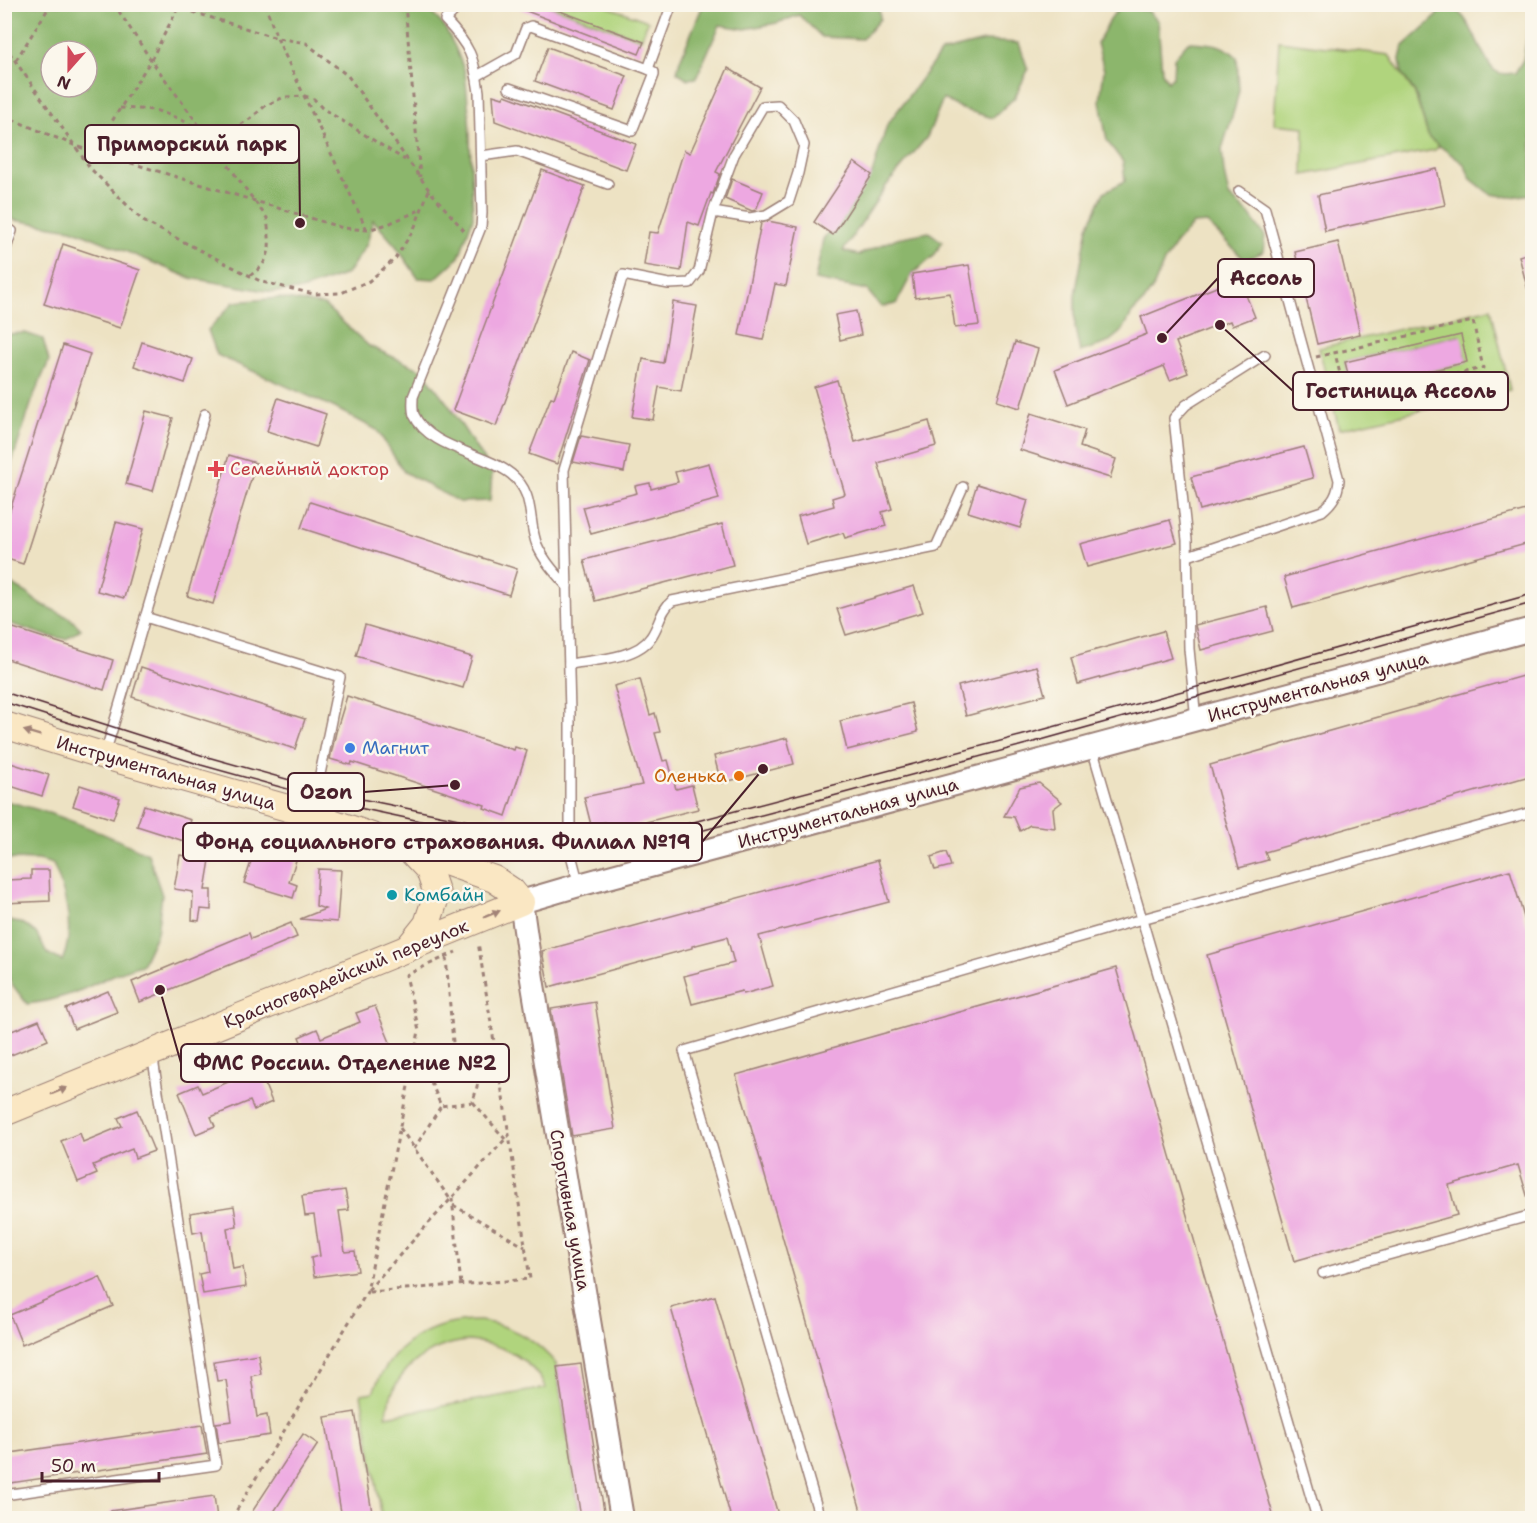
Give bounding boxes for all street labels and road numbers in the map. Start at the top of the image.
street label: Инструментальная улица [1205,646,1431,728]
street label: Инструментальная улица [54,730,278,816]
street label: Инструментальная улица [735,772,961,854]
street label: Красногвардейский переулок [220,914,472,1034]
street label: Спортивная улица [544,1127,596,1293]

